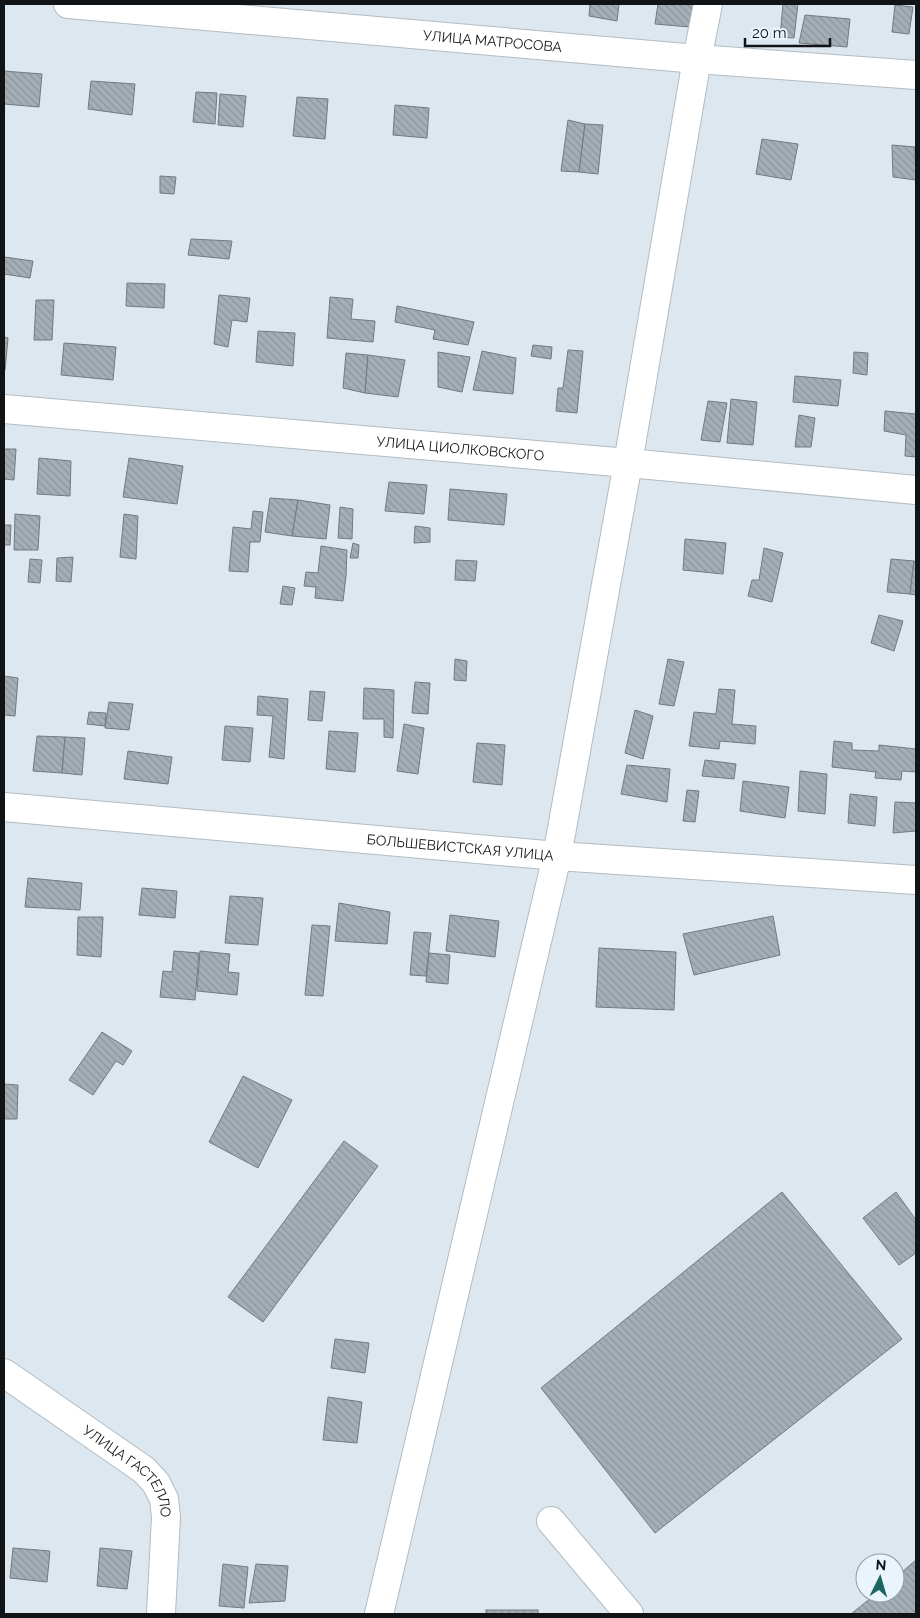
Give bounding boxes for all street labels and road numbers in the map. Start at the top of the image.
street label: УЛИЦА МАТРОСОВА [422,27,563,55]
street label: УЛИЦА ЦИОЛКОВСКОГО [376,433,545,464]
street label: БОЛЬШЕВИСТСКАЯ УЛИЦА [366,831,555,864]
street label: УЛИЦА ГАСТЕЛЛО [80,1422,174,1518]

